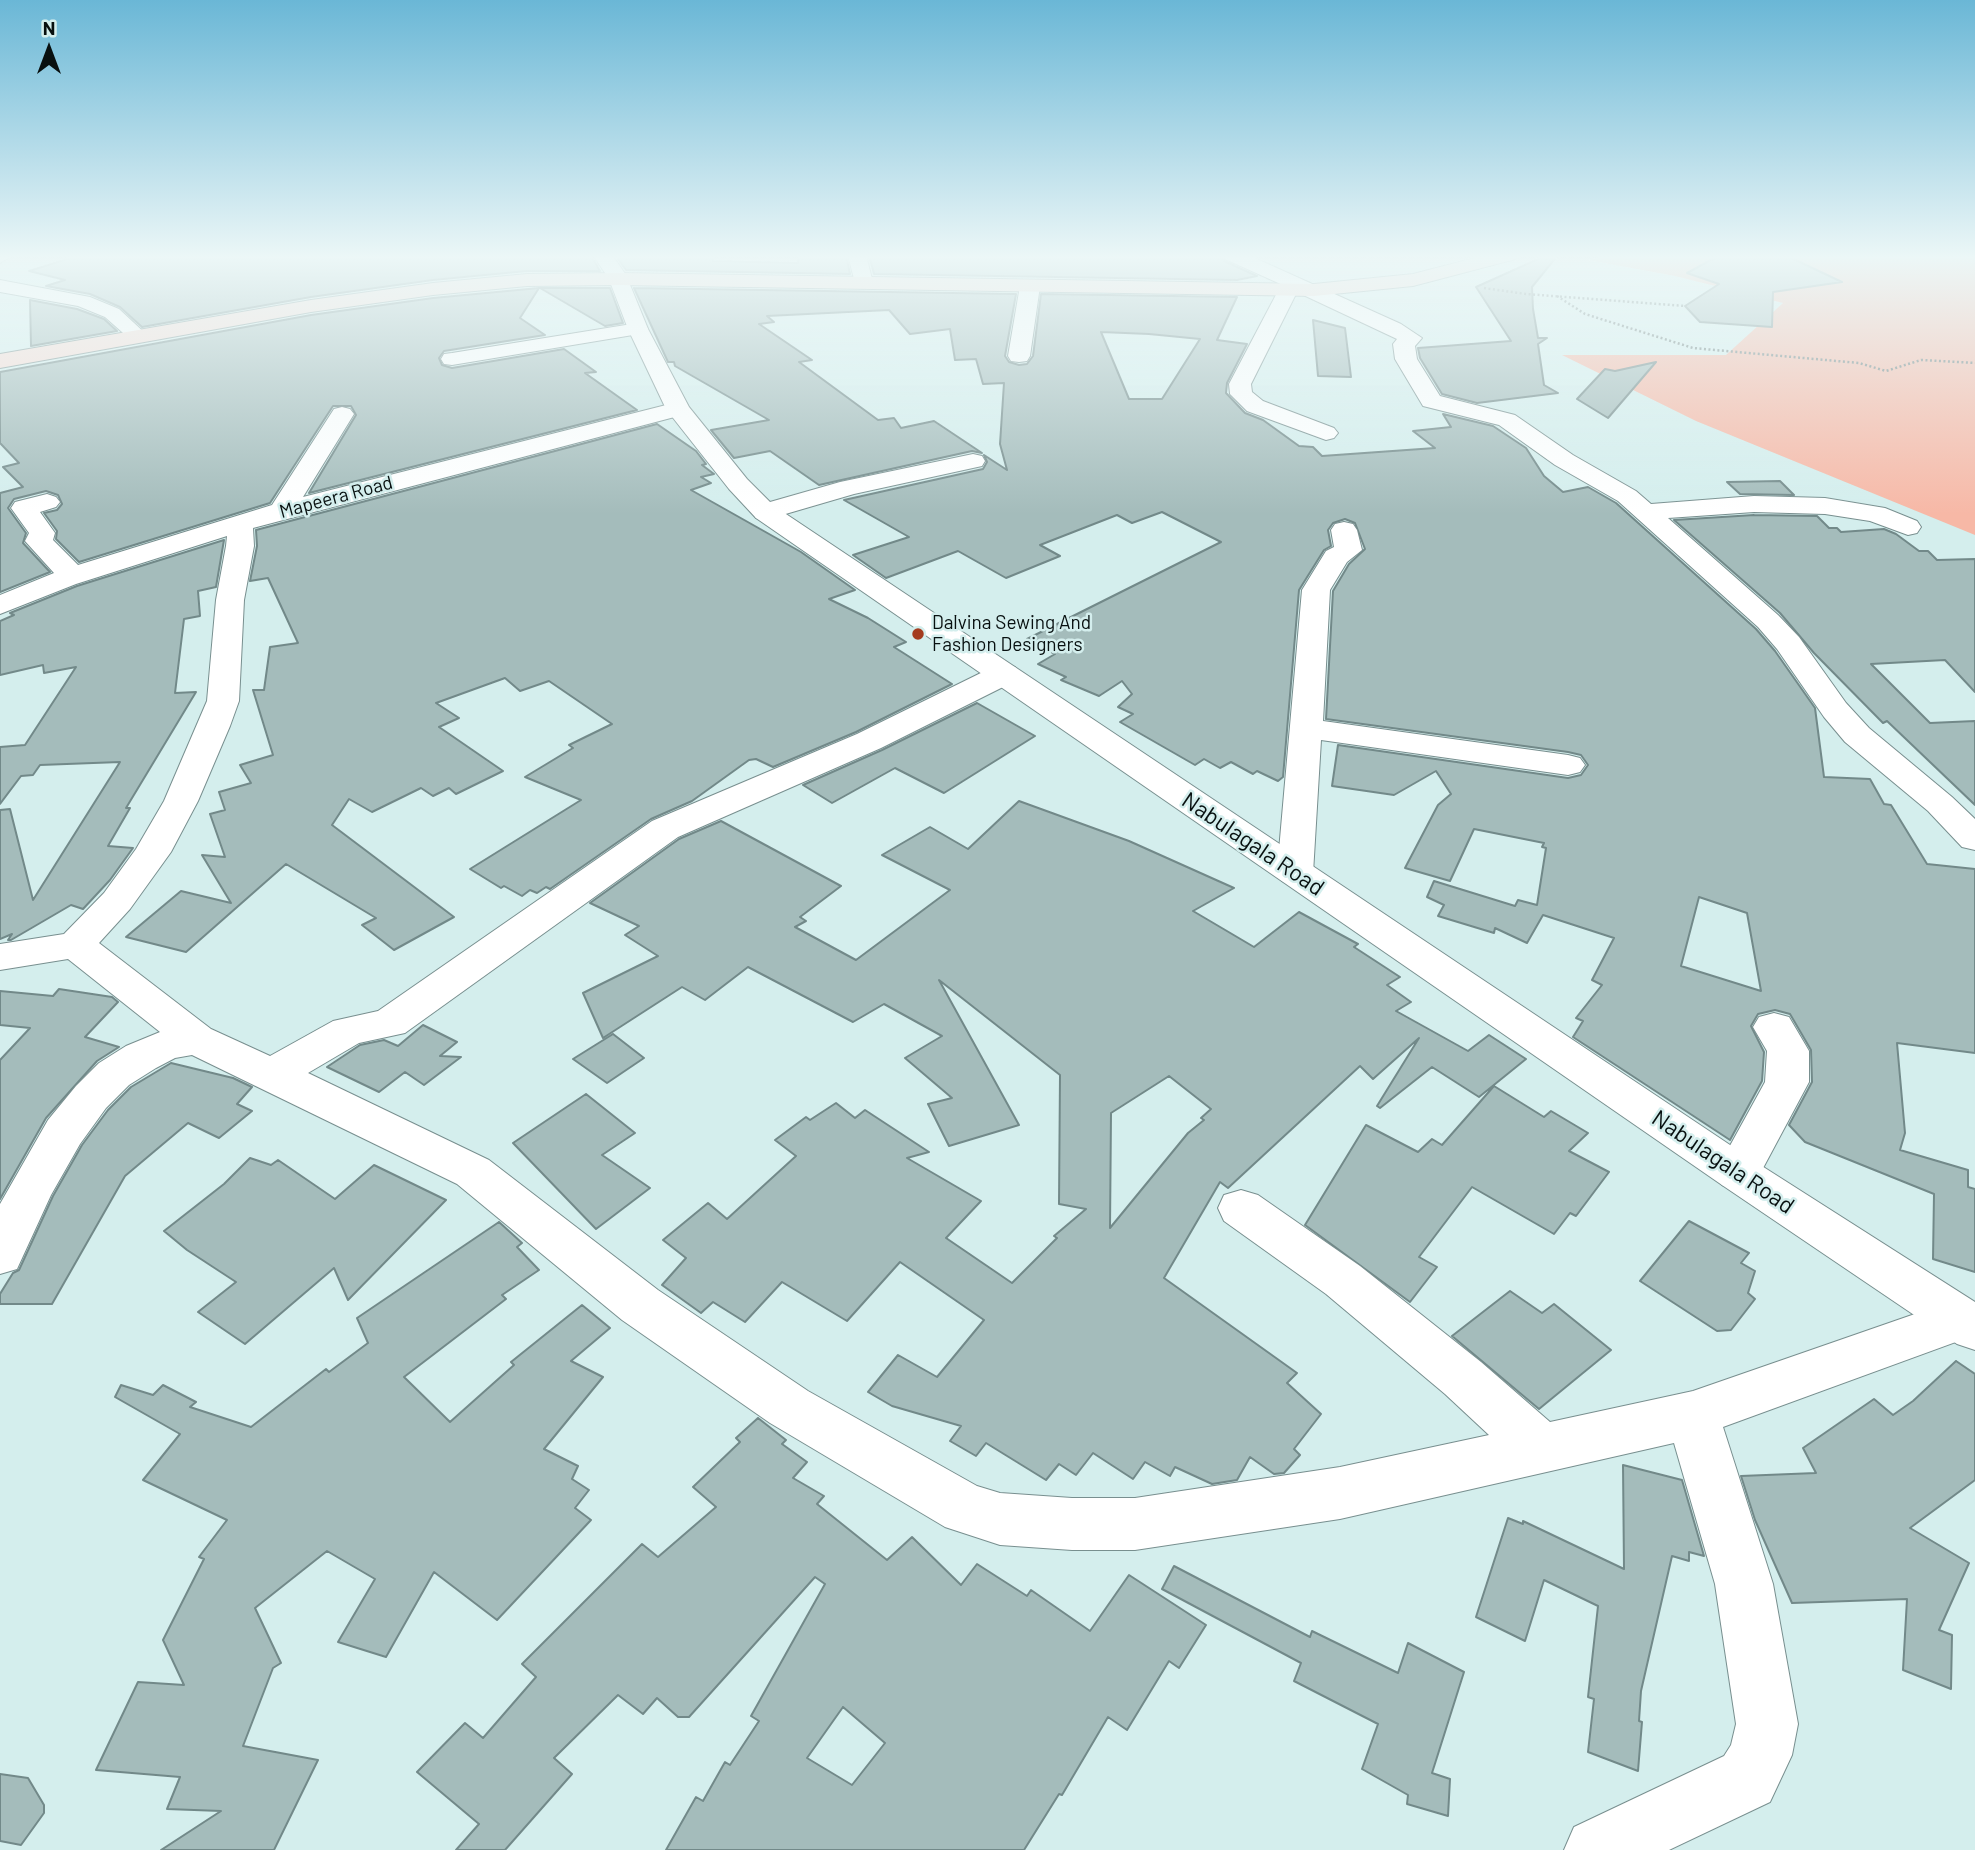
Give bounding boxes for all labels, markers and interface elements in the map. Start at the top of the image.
north arrow [14,14,84,84]
text: N [43,16,55,39]
street label: Mapeera Road [277,471,395,523]
place label: Dalvina Sewing And Fashion Designers [932,612,1091,656]
marker: Dalvina Sewing And Fashion Designers [910,626,926,642]
street label: Nabulagala Road [1177,786,1329,902]
street label: Nabulagala Road [1647,1104,1799,1220]

